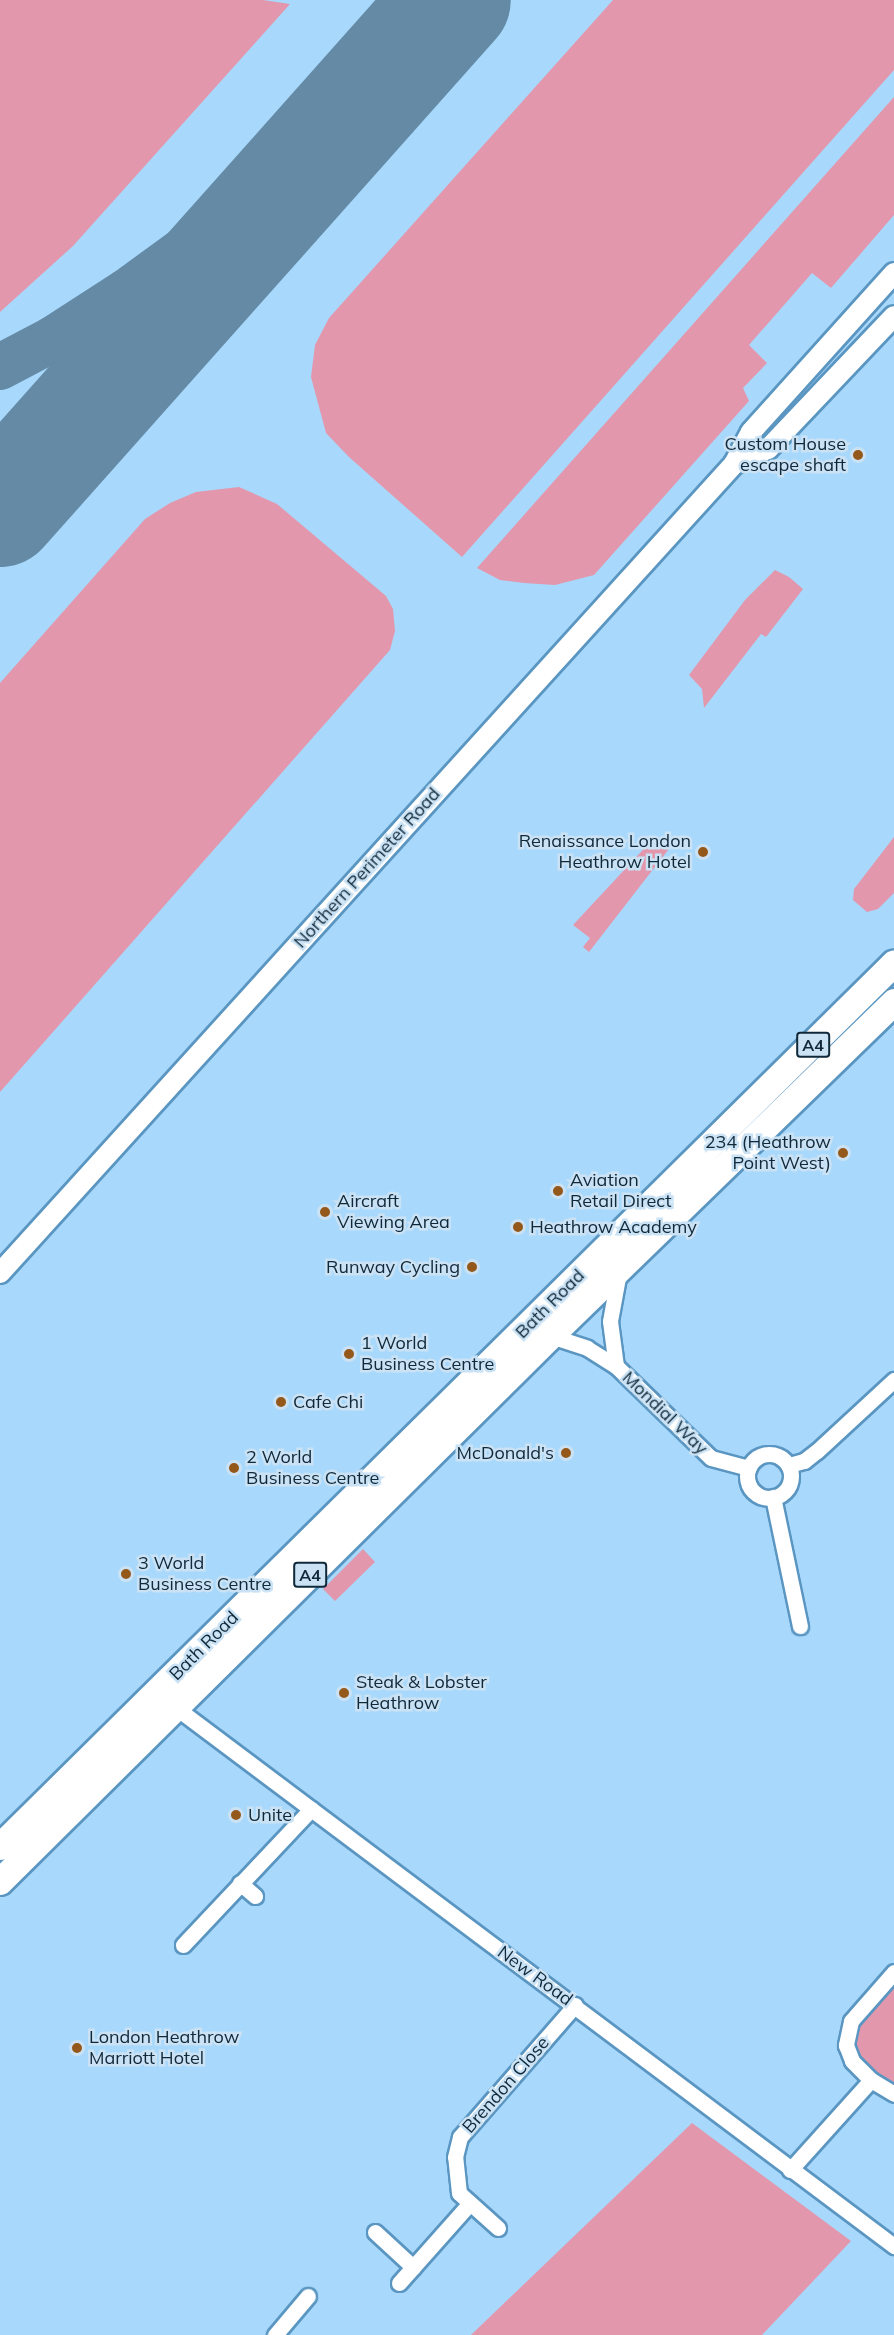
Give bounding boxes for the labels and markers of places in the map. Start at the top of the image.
place label: Custom House escape shaft [725,434,846,476]
marker: Custom House escape shaft [851,448,865,462]
place label: Renaissance London Heathrow Hotel [519,831,691,874]
marker: Renaissance London Heathrow Hotel [696,845,710,859]
place label: 234 (Heathrow Point West) [705,1132,831,1174]
marker: 234 (Heathrow Point West) [836,1146,850,1160]
place label: Aviation Retail Direct [570,1170,672,1212]
marker: Aviation Retail Direct [551,1184,565,1198]
place label: Aircraft Viewing Area [337,1191,450,1234]
marker: Aircraft Viewing Area [318,1205,332,1219]
place label: Heathrow Academy [530,1216,697,1238]
marker: Heathrow Academy [511,1220,525,1234]
place label: Runway Cycling [326,1256,460,1278]
marker: Runway Cycling [465,1260,479,1274]
place label: 1 World Business Centre [361,1333,494,1376]
marker: 1 World Business Centre [342,1347,356,1361]
place label: Cafe Chi [293,1391,363,1413]
marker: Cafe Chi [274,1395,288,1409]
place label: McDonald's [457,1442,554,1464]
marker: McDonald's [559,1446,573,1460]
place label: 2 World Business Centre [246,1447,379,1490]
marker: 2 World Business Centre [227,1461,241,1475]
place label: 3 World Business Centre [138,1553,271,1596]
marker: 3 World Business Centre [119,1567,133,1581]
place label: Steak & Lobster Heathrow [356,1672,487,1714]
marker: Steak & Lobster Heathrow [337,1686,351,1700]
place label: Unite [248,1804,292,1826]
marker: Unite [229,1808,243,1822]
place label: London Heathrow Marriott Hotel [89,2027,239,2070]
marker: London Heathrow Marriott Hotel [70,2041,84,2055]

